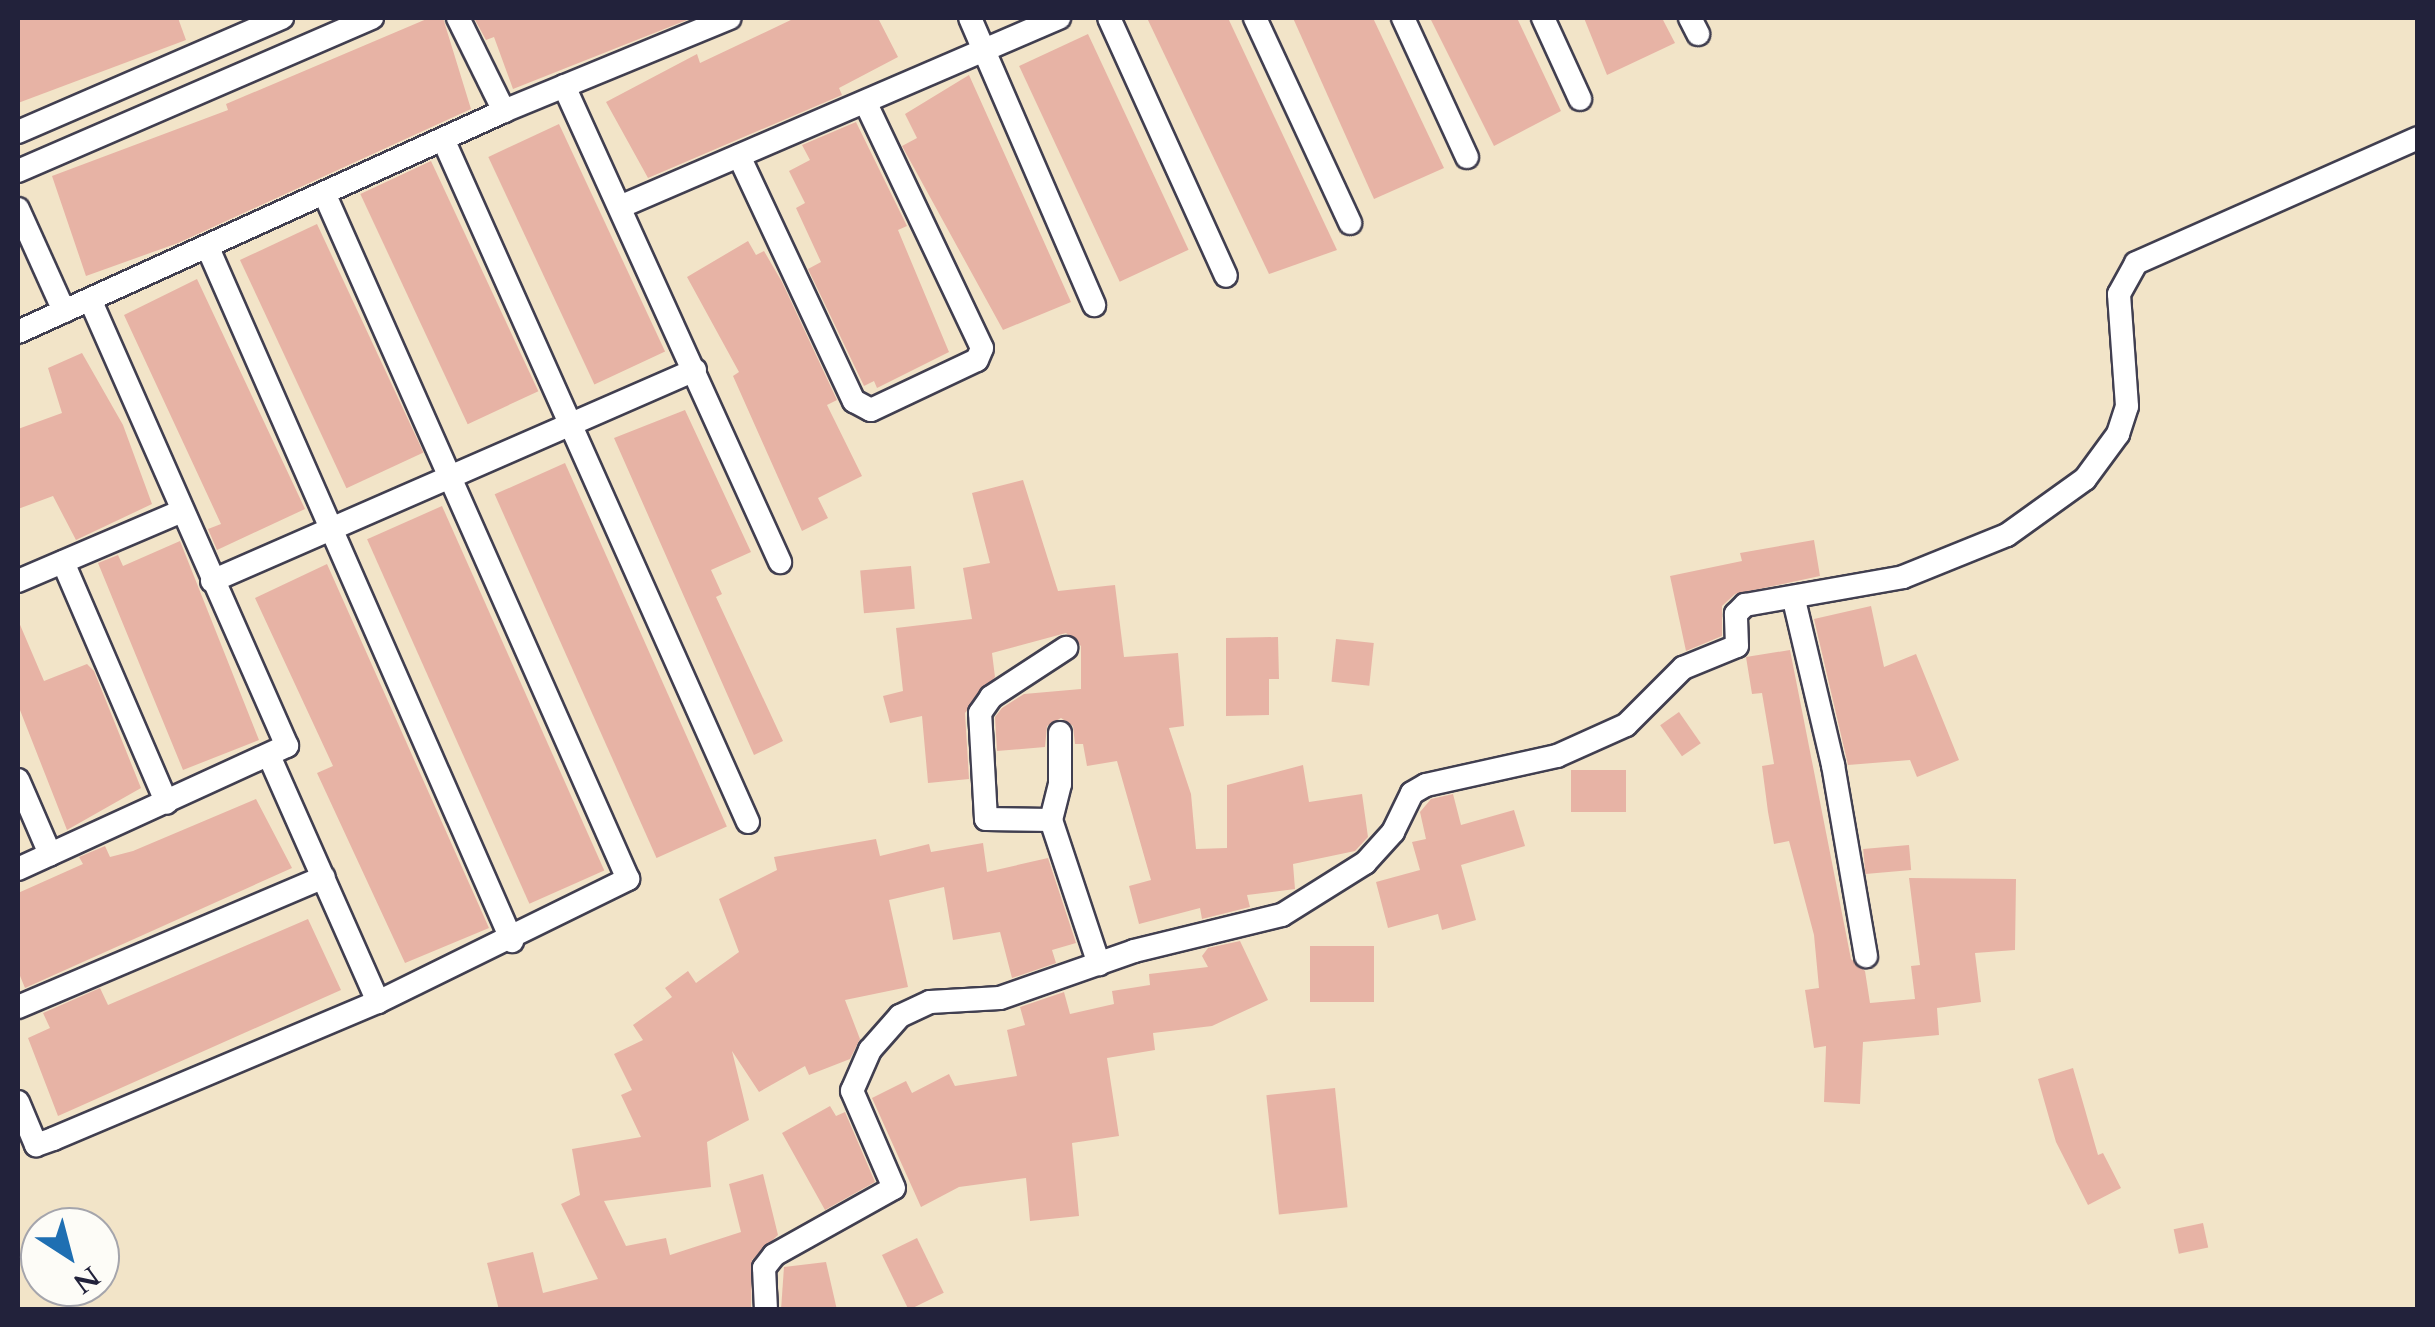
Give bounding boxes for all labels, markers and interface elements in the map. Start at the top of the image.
north arrow [20,1207,120,1307]
text: N [65,1257,107,1302]

